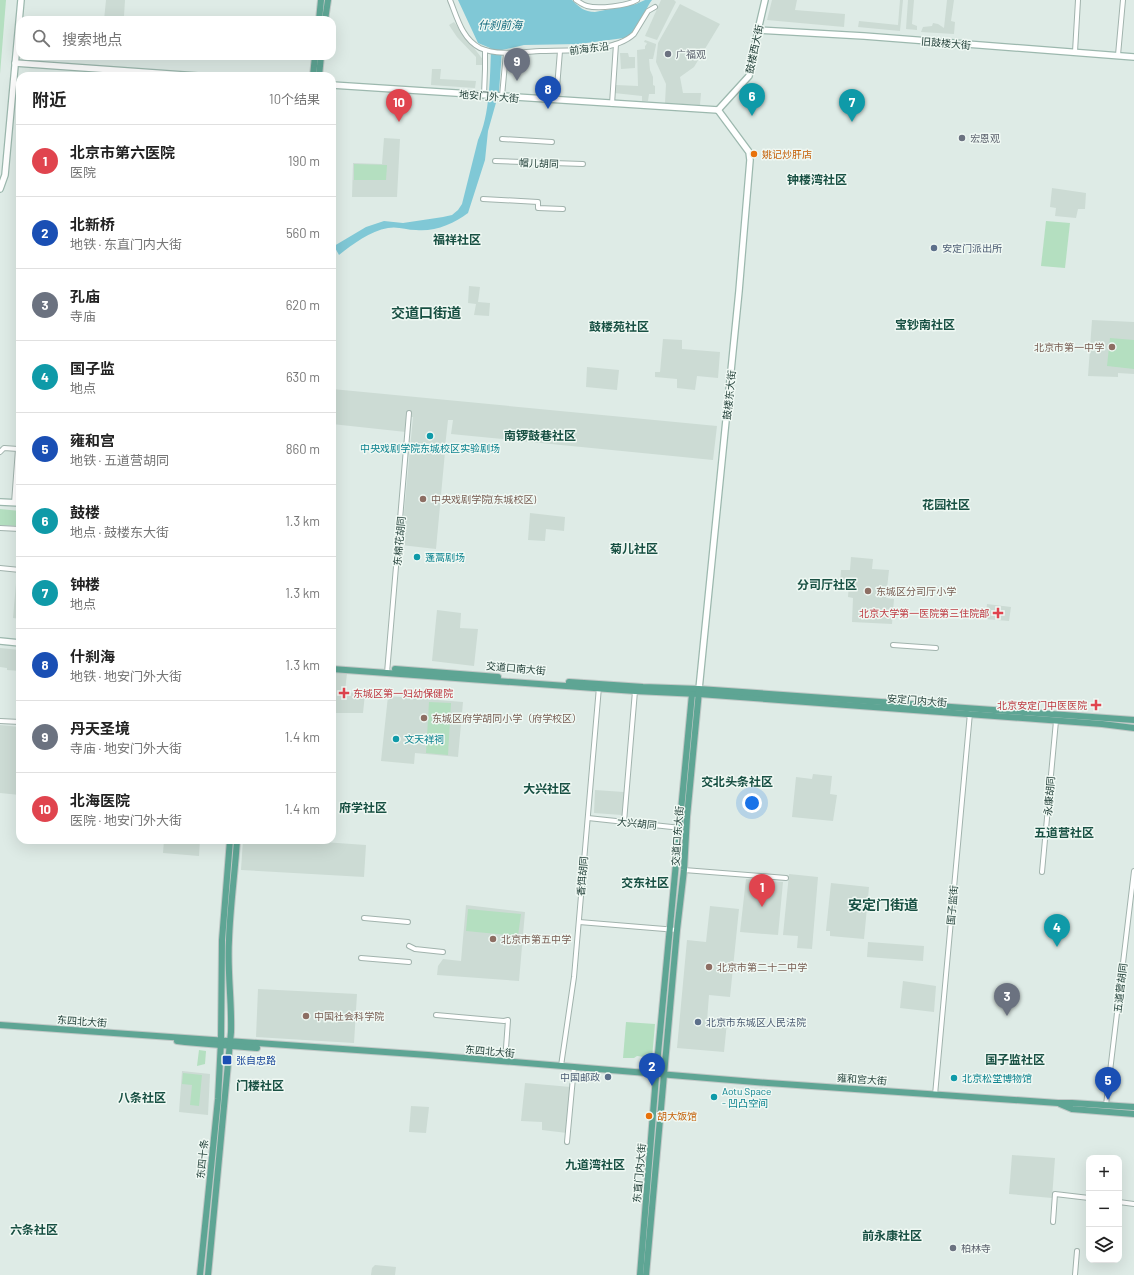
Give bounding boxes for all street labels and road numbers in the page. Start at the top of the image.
street label: 鼓楼西大街 [743,23,765,75]
street label: 旧鼓楼大街 [921,35,971,51]
street label: 前海东沿 [568,40,610,56]
street label: 地安门外大街 [459,88,519,104]
street label: 帽儿胡同 [519,156,559,170]
street label: 鼓楼东大街 [720,370,738,420]
street label: 东棉花胡同 [391,516,407,566]
street label: 交道口南大街 [486,659,546,677]
street label: 安定门内大街 [887,692,947,708]
street label: 永康胡同 [1041,776,1057,816]
street label: 交道口东大街 [669,806,685,866]
street label: 大兴胡同 [616,815,658,831]
street label: 香饵胡同 [574,856,590,896]
street label: 国子监街 [944,885,960,925]
street label: 五道营胡同 [1111,962,1129,1014]
street label: 东四北大街 [57,1013,107,1029]
street label: 东四北大街 [465,1043,515,1059]
street label: 雍和宫大街 [837,1071,887,1087]
street label: 东四十条 [194,1138,210,1180]
street label: 东直门内大街 [630,1143,648,1203]

